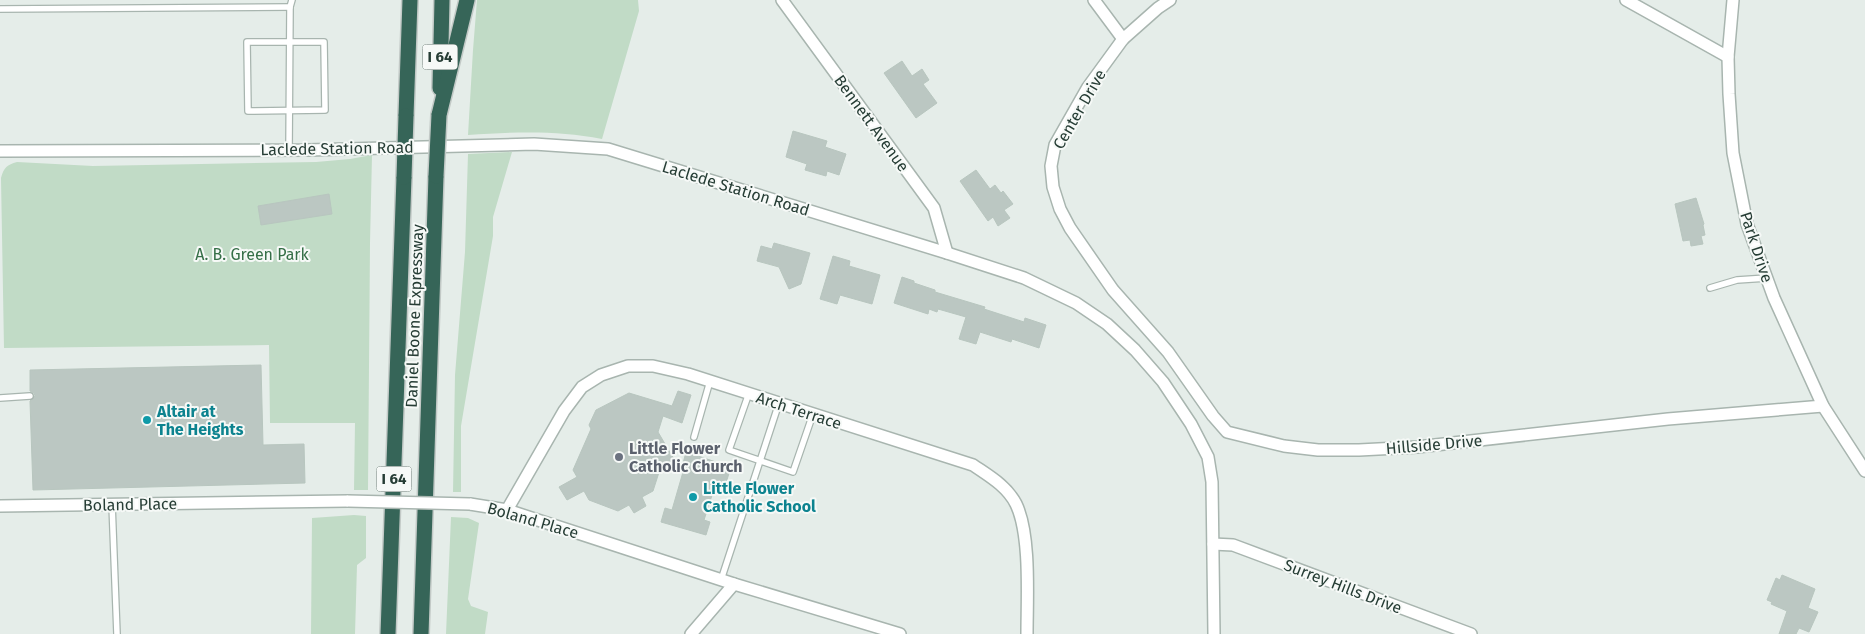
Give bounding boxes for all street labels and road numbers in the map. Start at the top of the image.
road number: I 64 [422,44,458,70]
street label: Center Drive [1049,66,1110,153]
street label: Bennett Avenue [830,71,913,175]
street label: Laclede Station Road [260,138,414,159]
street label: Laclede Station Road [660,157,812,220]
street label: Park Drive [1736,209,1777,285]
street label: Daniel Boone Expressway [402,224,427,408]
street label: Arch Terrace [754,388,844,433]
street label: Hillside Drive [1385,431,1483,458]
road number: I 64 [376,466,412,492]
street label: Boland Place [83,494,177,515]
street label: Boland Place [485,498,581,543]
street label: Surrey Hills Drive [1281,555,1404,618]

